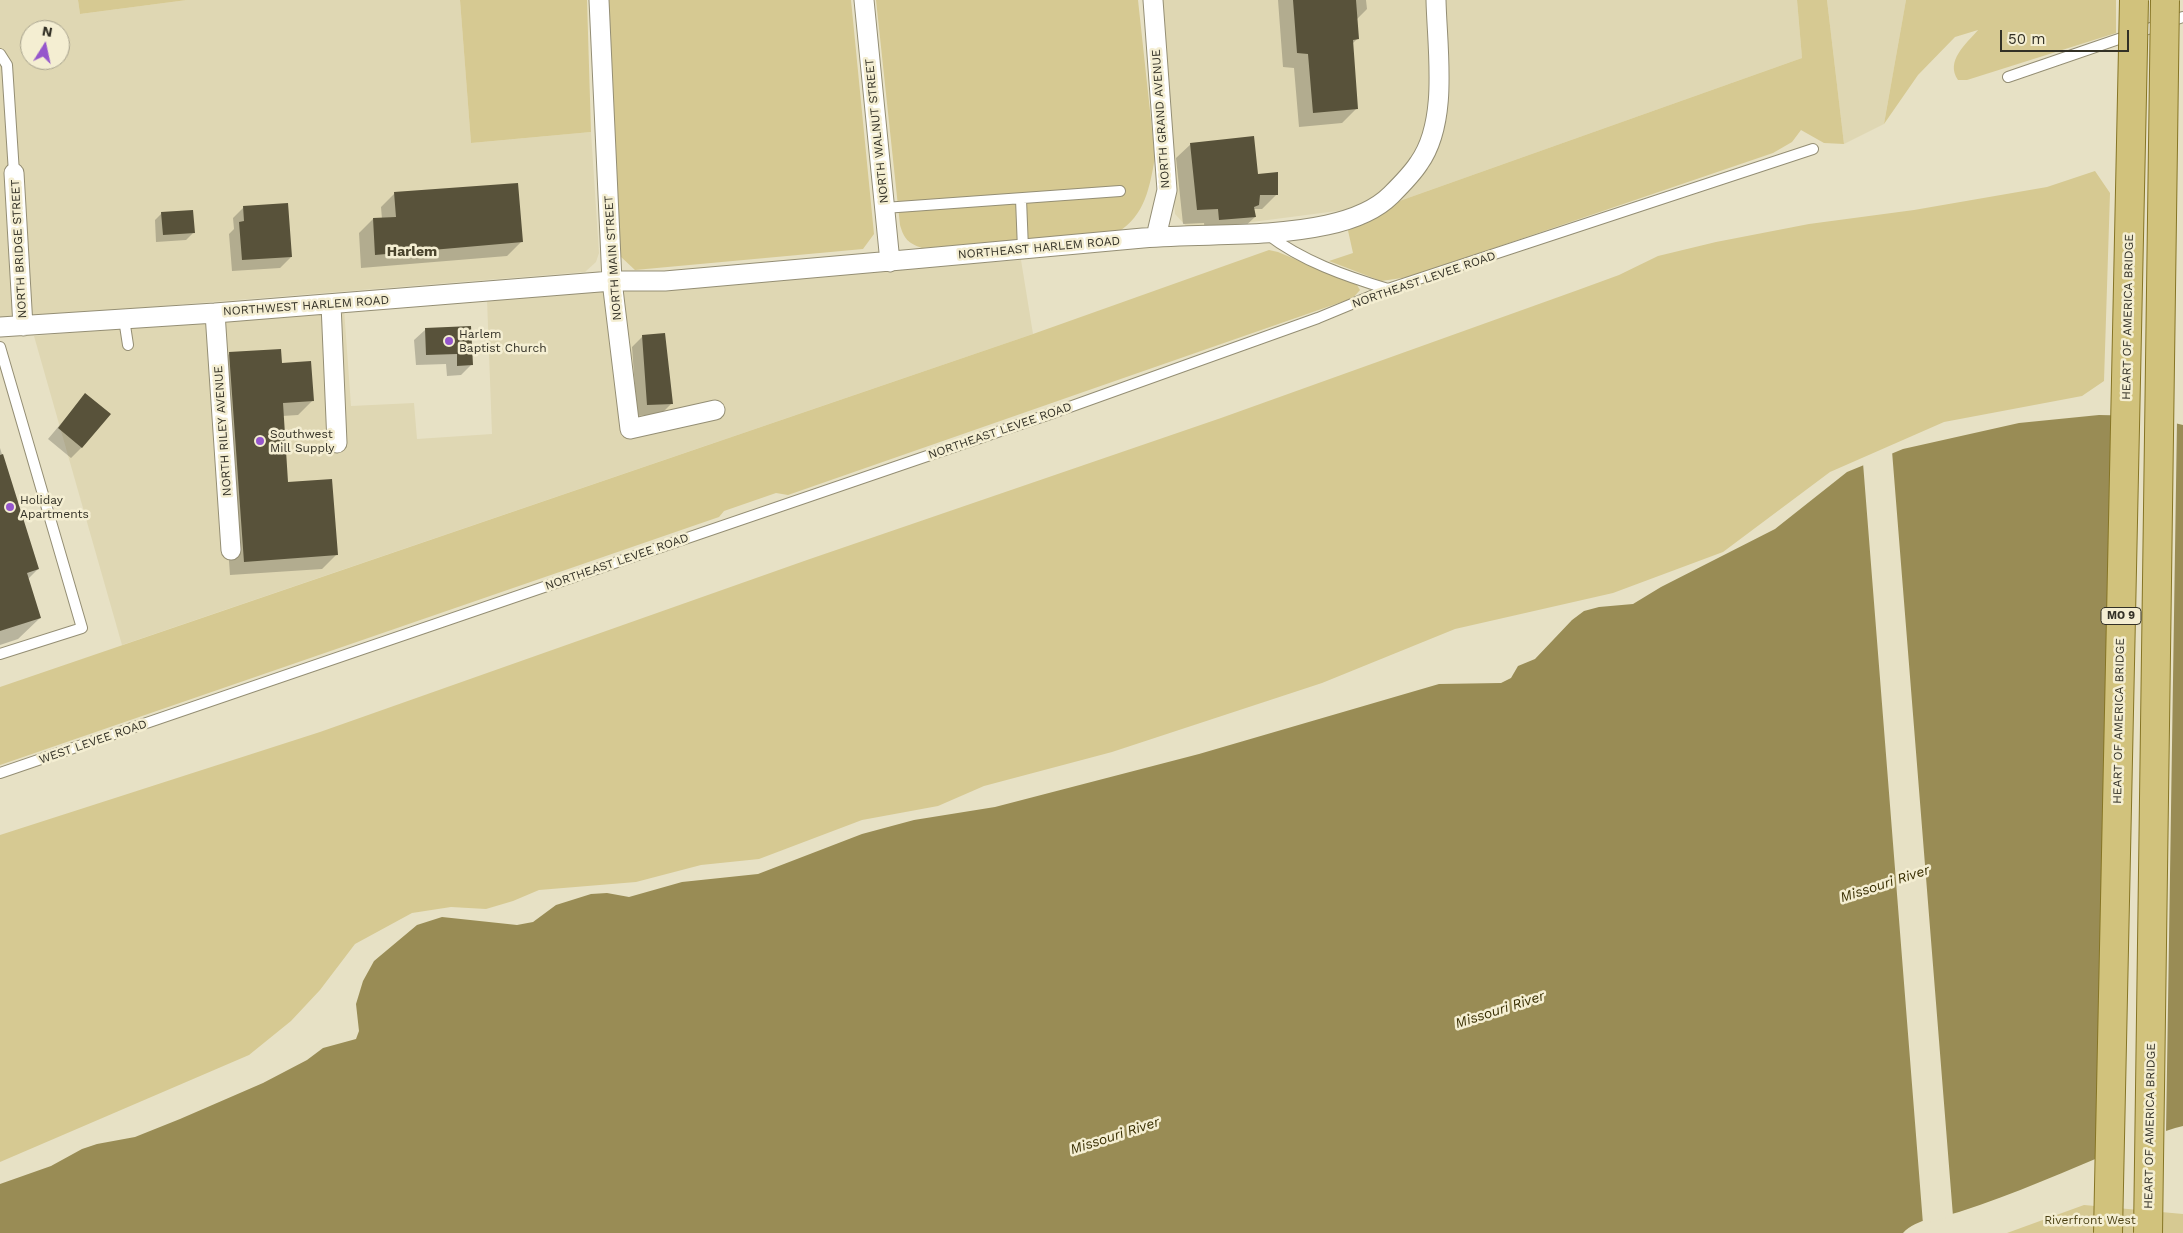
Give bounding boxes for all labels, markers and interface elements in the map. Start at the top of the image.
north arrow [20,20,70,70]
scale bar [2003,20,2132,52]
text: N [41,22,54,40]
text: 50 m [2008,30,2045,48]
street label: NORTH GRAND AVENUE [1149,49,1173,189]
street label: NORTH WALNUT STREET [862,58,892,204]
street label: NORTH BRIDGE STREET [8,179,30,319]
street label: NORTH MAIN STREET [601,195,625,321]
street label: NORTHEAST HARLEM ROAD [957,234,1121,262]
street label: HEART OF AMERICA BRIDGE [2119,234,2137,400]
district label: Harlem [387,244,437,260]
street label: NORTHEAST LEVEE ROAD [1350,249,1498,311]
street label: NORTHWEST HARLEM ROAD [222,293,390,319]
place label: Harlem Baptist Church [459,327,547,355]
marker: Harlem Baptist Church [443,335,455,347]
street label: NORTH RILEY AVENUE [211,365,235,497]
street label: NORTHEAST LEVEE ROAD [926,400,1074,462]
place label: Southwest Mill Supply [270,427,335,455]
marker: Southwest Mill Supply [254,435,266,447]
place label: Holiday Apartments [20,493,89,521]
marker: Holiday Apartments [4,501,16,513]
street label: NORTHEAST LEVEE ROAD [543,531,691,593]
road number: MO 9 [2101,608,2141,624]
street label: HEART OF AMERICA BRIDGE [2110,638,2128,804]
street label: WEST LEVEE ROAD [37,717,149,767]
water label: Missouri River [1838,862,1932,906]
water label: Missouri River [1453,988,1547,1032]
street label: HEART OF AMERICA BRIDGE [2141,1043,2159,1209]
water label: Missouri River [1068,1114,1162,1158]
park label: Riverfront West [2044,1213,2136,1227]

